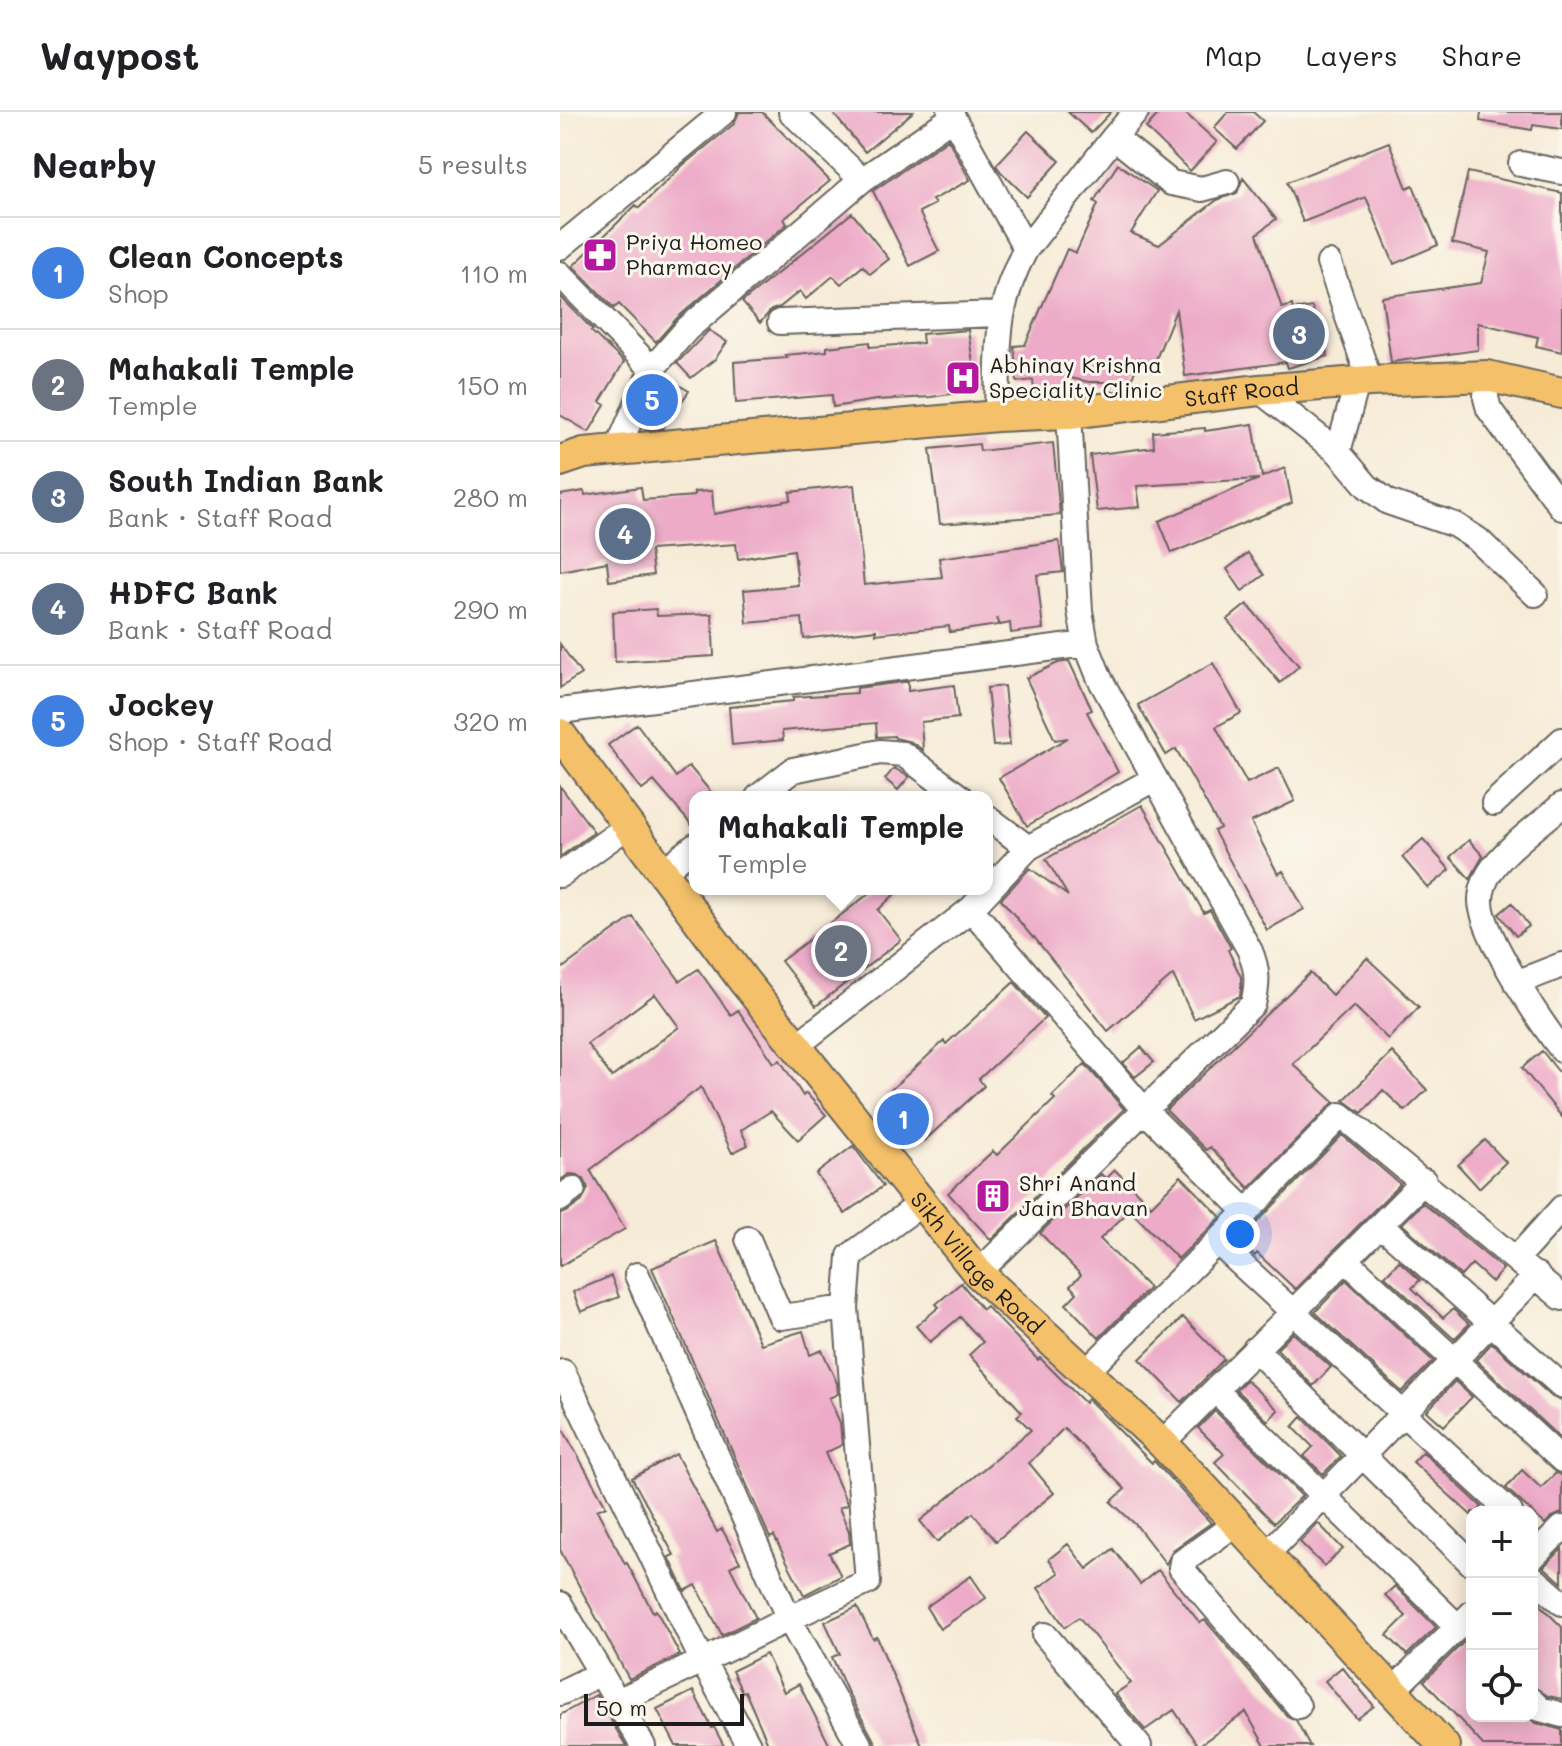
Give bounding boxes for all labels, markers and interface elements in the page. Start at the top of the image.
text: Waypost [40,30,199,80]
text: Map [1205,37,1262,73]
text: Layers [1306,37,1398,73]
text: Share [1442,37,1522,73]
text: Nearby [32,142,157,187]
text: 5 results [418,147,528,181]
place label: Priya Homeo Pharmacy [626,227,762,281]
text: Clean Concepts [108,236,344,276]
pharmacy icon: Priya Homeo Pharmacy [581,236,619,274]
text: 1 [52,256,64,290]
text: 110 m [460,256,528,290]
text: Shop [108,276,169,310]
pin: 3 [1273,304,1325,364]
text: Mahakali Temple [108,348,354,388]
place label: Abhinay Krishna Speciality Clinic [989,350,1162,404]
hospital icon: Abhinay Krishna Speciality Clinic [944,359,982,397]
text: 2 [51,368,65,402]
text: 150 m [456,368,528,402]
pin: 5 [626,370,678,430]
street label: Staff Road [1183,372,1300,413]
text: Temple [108,388,198,422]
text: South Indian Bank [108,460,384,500]
text: 3 [50,480,66,514]
text: 280 m [453,480,528,514]
text: Bank · Staff Road [108,500,332,534]
pin: 4 [599,504,651,564]
text: HDFC Bank [108,572,278,612]
text: 4 [50,592,66,626]
text: 290 m [453,592,528,626]
text: Bank · Staff Road [108,612,332,646]
text: Jockey [108,684,214,724]
text: 5 [50,704,66,738]
text: 320 m [453,704,528,738]
text: Shop · Staff Road [108,724,332,758]
popup [689,791,993,895]
text: Mahakali Temple [718,806,964,846]
text: Temple [718,846,808,880]
pin: 2 [815,921,867,981]
pin: 1 [877,1089,929,1149]
place label: Shri Anand Jain Bhavan [1019,1168,1148,1222]
building icon: Shri Anand Jain Bhavan [974,1177,1012,1215]
street label: Sikh Village Road [904,1185,1050,1340]
your location [1220,1214,1260,1254]
map controls [1466,1506,1538,1722]
button: + [1466,1506,1538,1578]
button: − [1466,1578,1538,1650]
button: locate [1466,1650,1538,1722]
scale bar [584,1690,744,1726]
text: 50 m [596,1693,647,1722]

